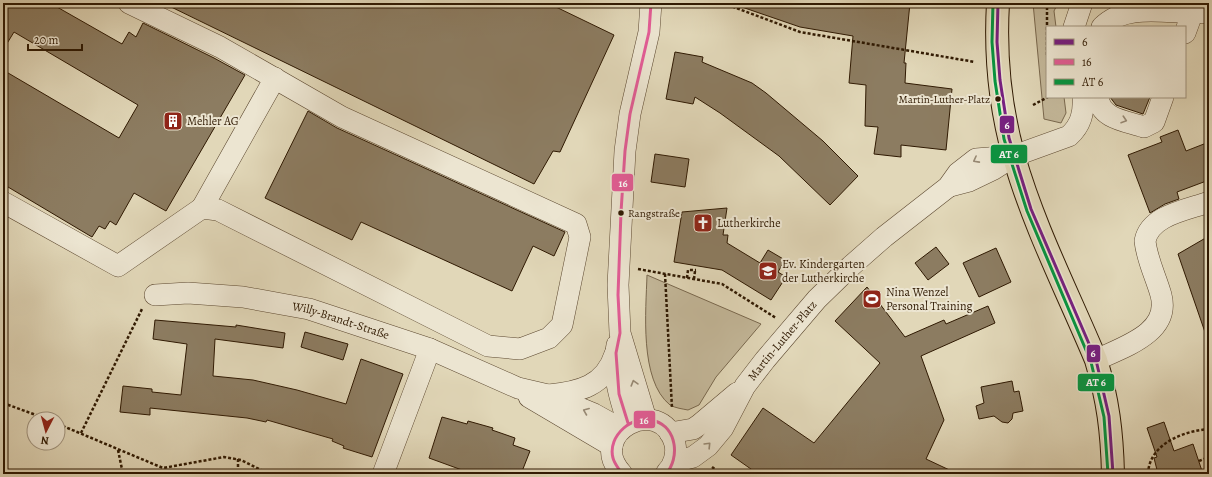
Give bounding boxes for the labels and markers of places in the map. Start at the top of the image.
place label: Martin-Luther-Platz [898,92,990,107]
marker: Martin-Luther-Platz [993,94,1003,104]
building icon: Mehler AG [162,110,184,132]
place label: Mehler AG [187,113,239,129]
place label: Rangstraße [628,206,680,221]
marker: Rangstraße [616,208,626,218]
church icon: Lutherkirche [692,212,714,234]
place label: Lutherkirche [717,215,781,231]
place label: Ev. Kindergarten der Lutherkirche [782,256,865,286]
school or university icon: Ev. Kindergarten der Lutherkirche [757,260,779,282]
place label: Nina Wenzel Personal Training [886,284,973,314]
sports icon: Nina Wenzel Personal Training [861,288,883,310]

